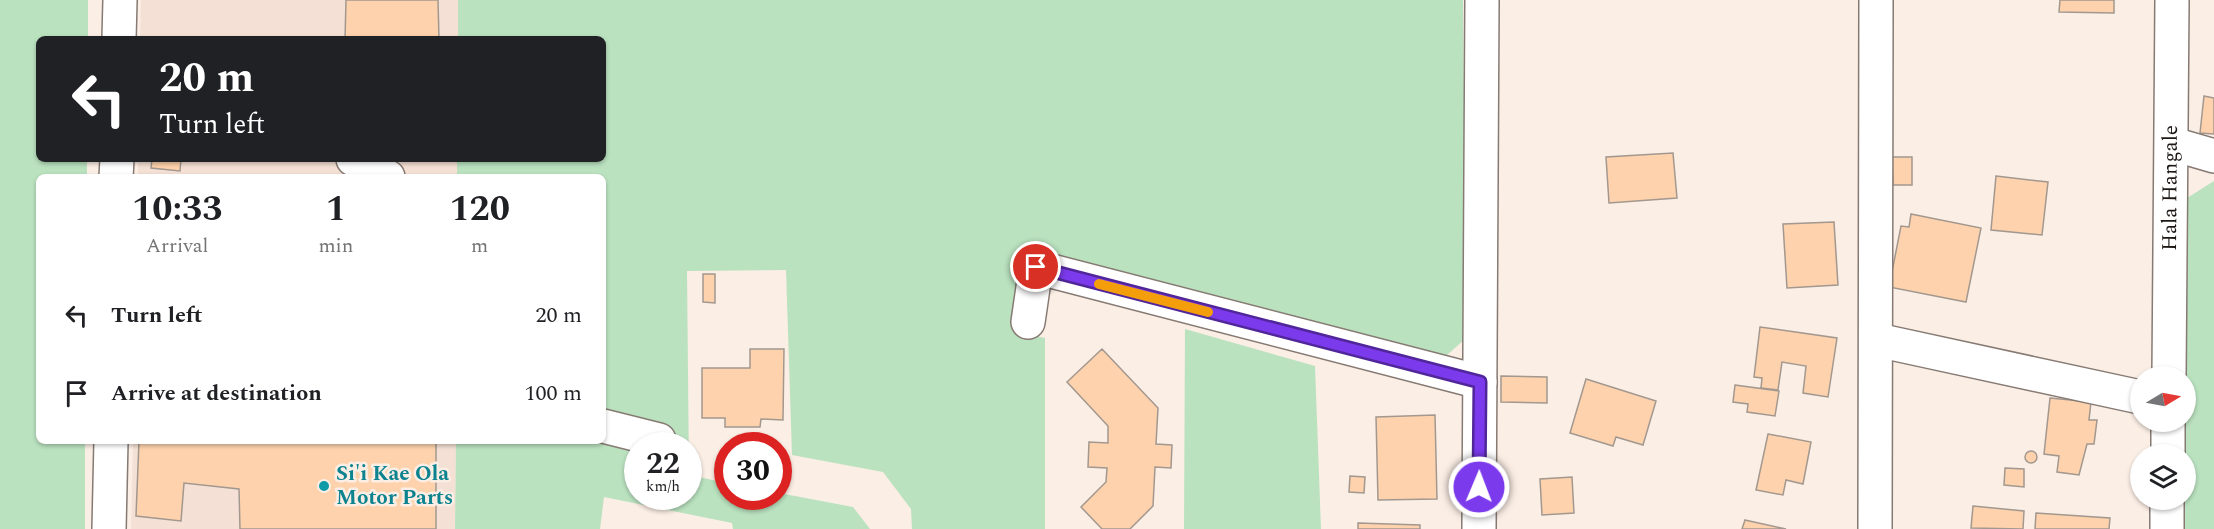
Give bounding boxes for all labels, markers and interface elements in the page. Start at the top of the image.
text: 20 m [159,47,254,110]
icon: left [60,60,138,138]
text: Turn left [159,104,265,146]
street label: Hala Hangale [2154,125,2187,251]
text: 10:33 [132,182,222,237]
text: 1 [326,182,346,237]
text: 120 [449,182,510,237]
text: Arrival [146,231,208,261]
text: min [318,231,353,261]
text: m [471,231,488,261]
pin [1010,241,1061,292]
icon: arrive [1019,250,1052,283]
icon: left [60,299,93,332]
text: Turn left [111,299,203,332]
text: 20 m [536,299,582,332]
north arrow [2130,366,2196,432]
map controls [2130,366,2196,510]
icon: arrive [60,377,93,410]
text: Arrive at destination [111,377,322,410]
text: 100 m [525,377,582,410]
speed limit sign: 30 [714,432,792,510]
text: 22 [646,441,680,487]
button: layers [2130,444,2196,510]
position arrow [1447,455,1511,519]
place label: Si'i Kae Ola Motor Parts [336,458,453,514]
text: km/h [646,475,680,498]
marker: Si'i Kae Ola Motor Parts [317,479,331,493]

